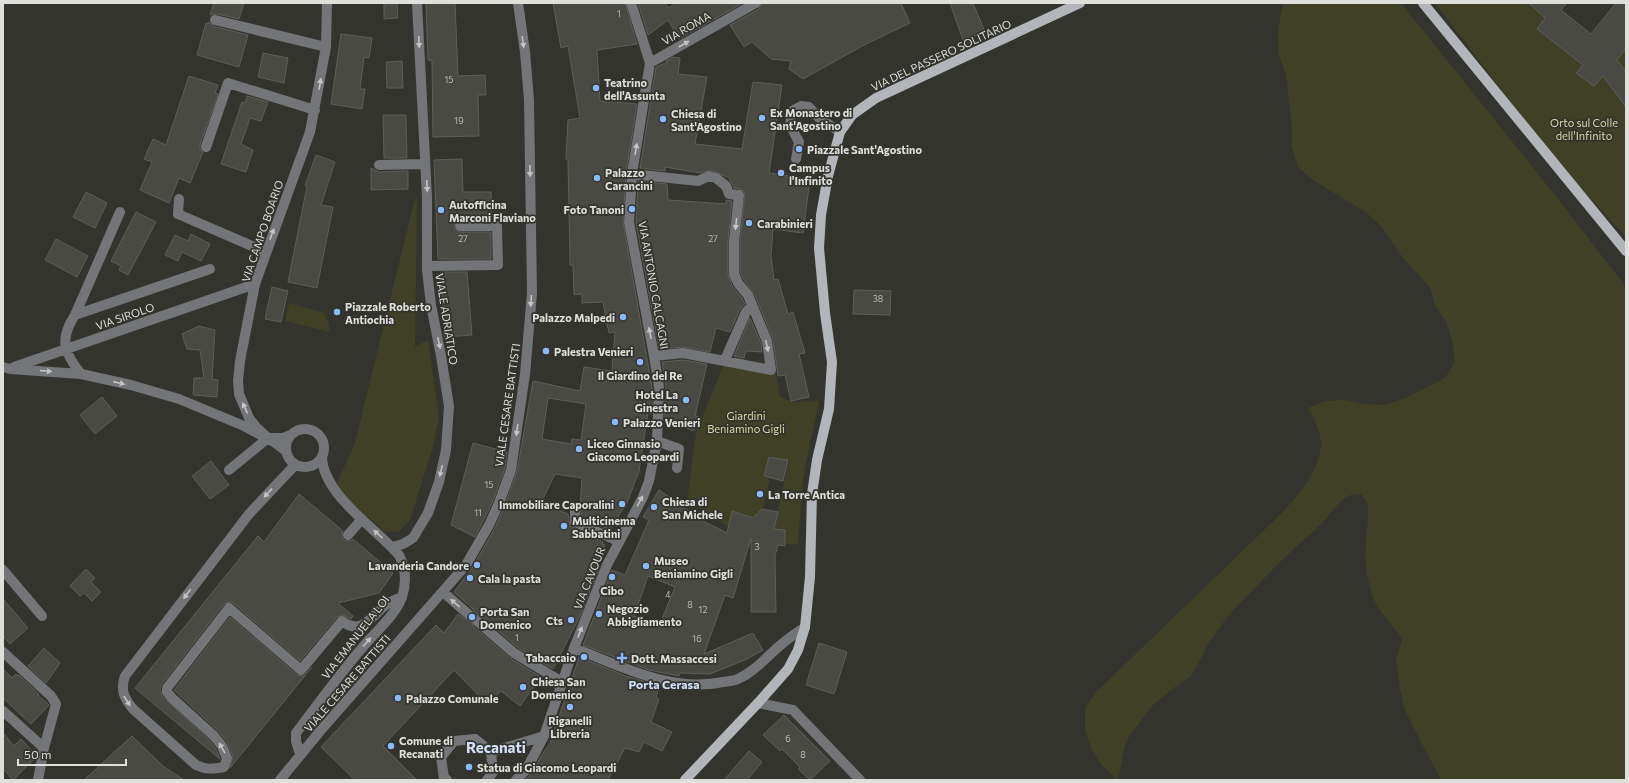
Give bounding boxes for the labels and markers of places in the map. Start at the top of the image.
place label: Teatrino dell'Assunta [604,76,665,102]
marker: Teatrino dell'Assunta [591,83,601,93]
place label: Ex Monastero di Sant'Agostino [770,106,852,132]
place label: Chiesa di Sant'Agostino [671,107,742,133]
marker: Ex Monastero di Sant'Agostino [757,113,767,123]
marker: Chiesa di Sant'Agostino [658,114,668,124]
place label: Piazzale Sant'Agostino [807,143,922,156]
marker: Piazzale Sant'Agostino [794,144,804,154]
place label: Campus l'Infinito [789,161,833,187]
place label: Palazzo Carancini [605,166,653,192]
marker: Campus l'Infinito [776,168,786,178]
marker: Palazzo Carancini [592,173,602,183]
place label: Autofficina Marconi Flaviano [449,198,536,224]
place label: Foto Tanoni [563,203,624,216]
marker: Foto Tanoni [627,204,637,214]
marker: Autofficina Marconi Flaviano [436,205,446,215]
place label: Carabinieri [757,217,813,230]
marker: Carabinieri [744,218,754,228]
place label: Piazzale Roberto Antiochia [345,300,431,326]
marker: Piazzale Roberto Antiochia [332,307,342,317]
place label: Palazzo Malpedi [532,311,615,324]
marker: Palazzo Malpedi [618,312,628,322]
place label: Palestra Venieri [554,345,633,358]
marker: Palestra Venieri [541,346,551,356]
marker: Il Giardino del Re [635,357,645,367]
place label: Il Giardino del Re [598,369,683,382]
place label: Hotel La Ginestra [635,388,678,414]
marker: Hotel La Ginestra [681,395,691,405]
place label: Palazzo Venieri [623,416,700,429]
marker: Palazzo Venieri [610,417,620,427]
place label: Liceo Ginnasio Giacomo Leopardi [587,437,679,463]
marker: Liceo Ginnasio Giacomo Leopardi [574,444,584,454]
place label: La Torre Antica [768,488,845,501]
marker: La Torre Antica [755,489,765,499]
place label: Chiesa di San Michele [662,495,723,521]
place label: Immobiliare Caporalini [499,498,614,511]
marker: Immobiliare Caporalini [617,499,627,509]
marker: Chiesa di San Michele [649,502,659,512]
place label: Multicinema Sabbatini [572,514,636,540]
marker: Multicinema Sabbatini [559,521,569,531]
place label: Museo Beniamino Gigli [654,554,733,580]
place label: Lavanderia Candore [368,559,469,572]
marker: Lavanderia Candore [472,560,482,570]
marker: Museo Beniamino Gigli [641,561,651,571]
place label: Cala la pasta [478,572,541,585]
marker: Cibo [607,572,617,582]
marker: Cala la pasta [465,573,475,583]
place label: Cibo [600,584,624,597]
place label: Negozio Abbigliamento [607,602,682,628]
place label: Porta San Domenico [480,605,532,631]
marker: Negozio Abbigliamento [594,609,604,619]
marker: Porta San Domenico [467,612,477,622]
place label: Cts [546,614,563,627]
marker: Cts [566,615,576,625]
place label: Tabaccaio [525,651,576,664]
marker: Tabaccaio [579,652,589,662]
marker: Dott. Massaccesi [616,652,628,664]
place label: Dott. Massaccesi [631,652,717,665]
place label: Chiesa San Domenico [531,675,586,701]
marker: Chiesa San Domenico [518,682,528,692]
place label: Palazzo Comunale [406,692,499,705]
marker: Palazzo Comunale [393,693,403,703]
marker: Riganelli Libreria [565,702,575,712]
place label: Riganelli Libreria [548,714,592,740]
place label: Comune di Recanati [399,734,453,760]
marker: Comune di Recanati [386,741,396,751]
place label: Statua di Giacomo Leopardi [477,761,616,774]
marker: Statua di Giacomo Leopardi [464,762,474,772]

